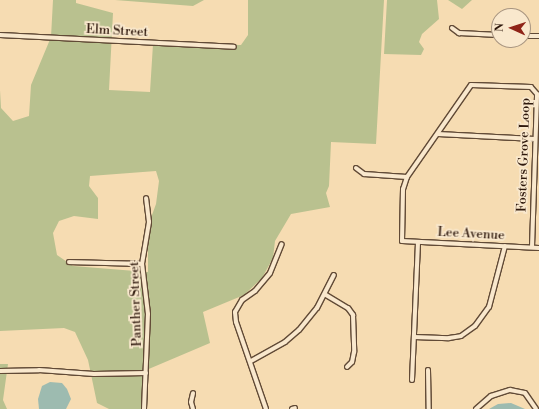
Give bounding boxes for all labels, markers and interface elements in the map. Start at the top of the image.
north arrow [491,8,531,48]
street label: Elm Street [86,22,148,40]
text: N [493,23,507,32]
street label: Fosters Grove Loop [514,98,534,212]
street label: Lee Avenue [437,224,505,244]
street label: Panther Street [127,261,145,347]

